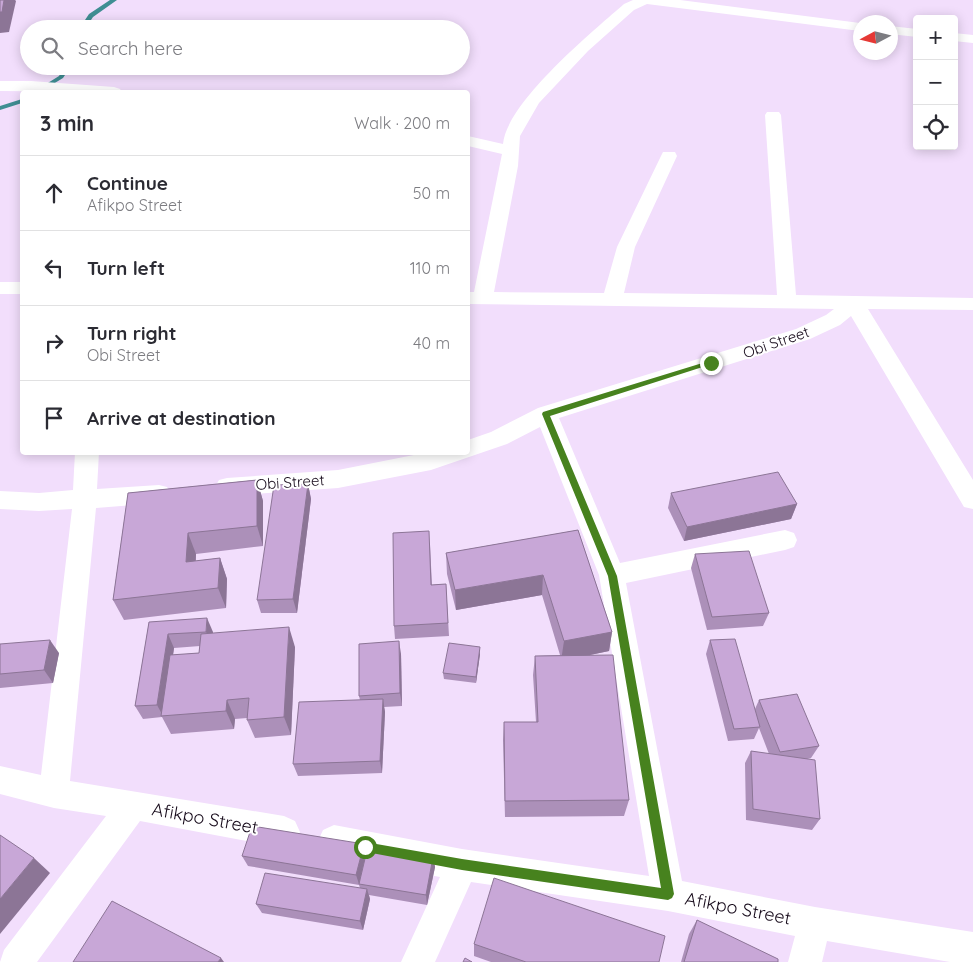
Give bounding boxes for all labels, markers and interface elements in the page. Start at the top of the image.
north arrow [853,15,898,60]
map controls [913,15,958,150]
button: + [913,15,958,60]
search box [20,20,470,75]
icon: search [38,34,66,62]
text: Search here [78,36,183,60]
button: − [913,60,958,105]
button: locate [913,105,958,150]
text: 3 min [40,110,94,136]
text: Walk · 200 m [354,113,450,133]
text: Continue [87,171,168,195]
icon: ahead [40,179,68,207]
text: 50 m [413,183,450,203]
text: Afikpo Street [87,195,183,215]
icon: left [40,254,68,282]
text: Turn left [87,256,165,280]
text: 110 m [410,258,450,278]
text: Turn right [87,321,176,345]
street label: Obi Street [740,322,812,362]
icon: right [40,329,68,357]
text: 40 m [413,333,450,353]
text: Obi Street [87,345,160,365]
route end [700,352,723,375]
icon: arrive [40,404,68,432]
text: Arrive at destination [87,406,276,430]
street label: Obi Street [255,470,325,494]
street label: Afikpo Street [150,797,260,839]
route start [354,836,377,859]
street label: Afikpo Street [683,886,793,930]

